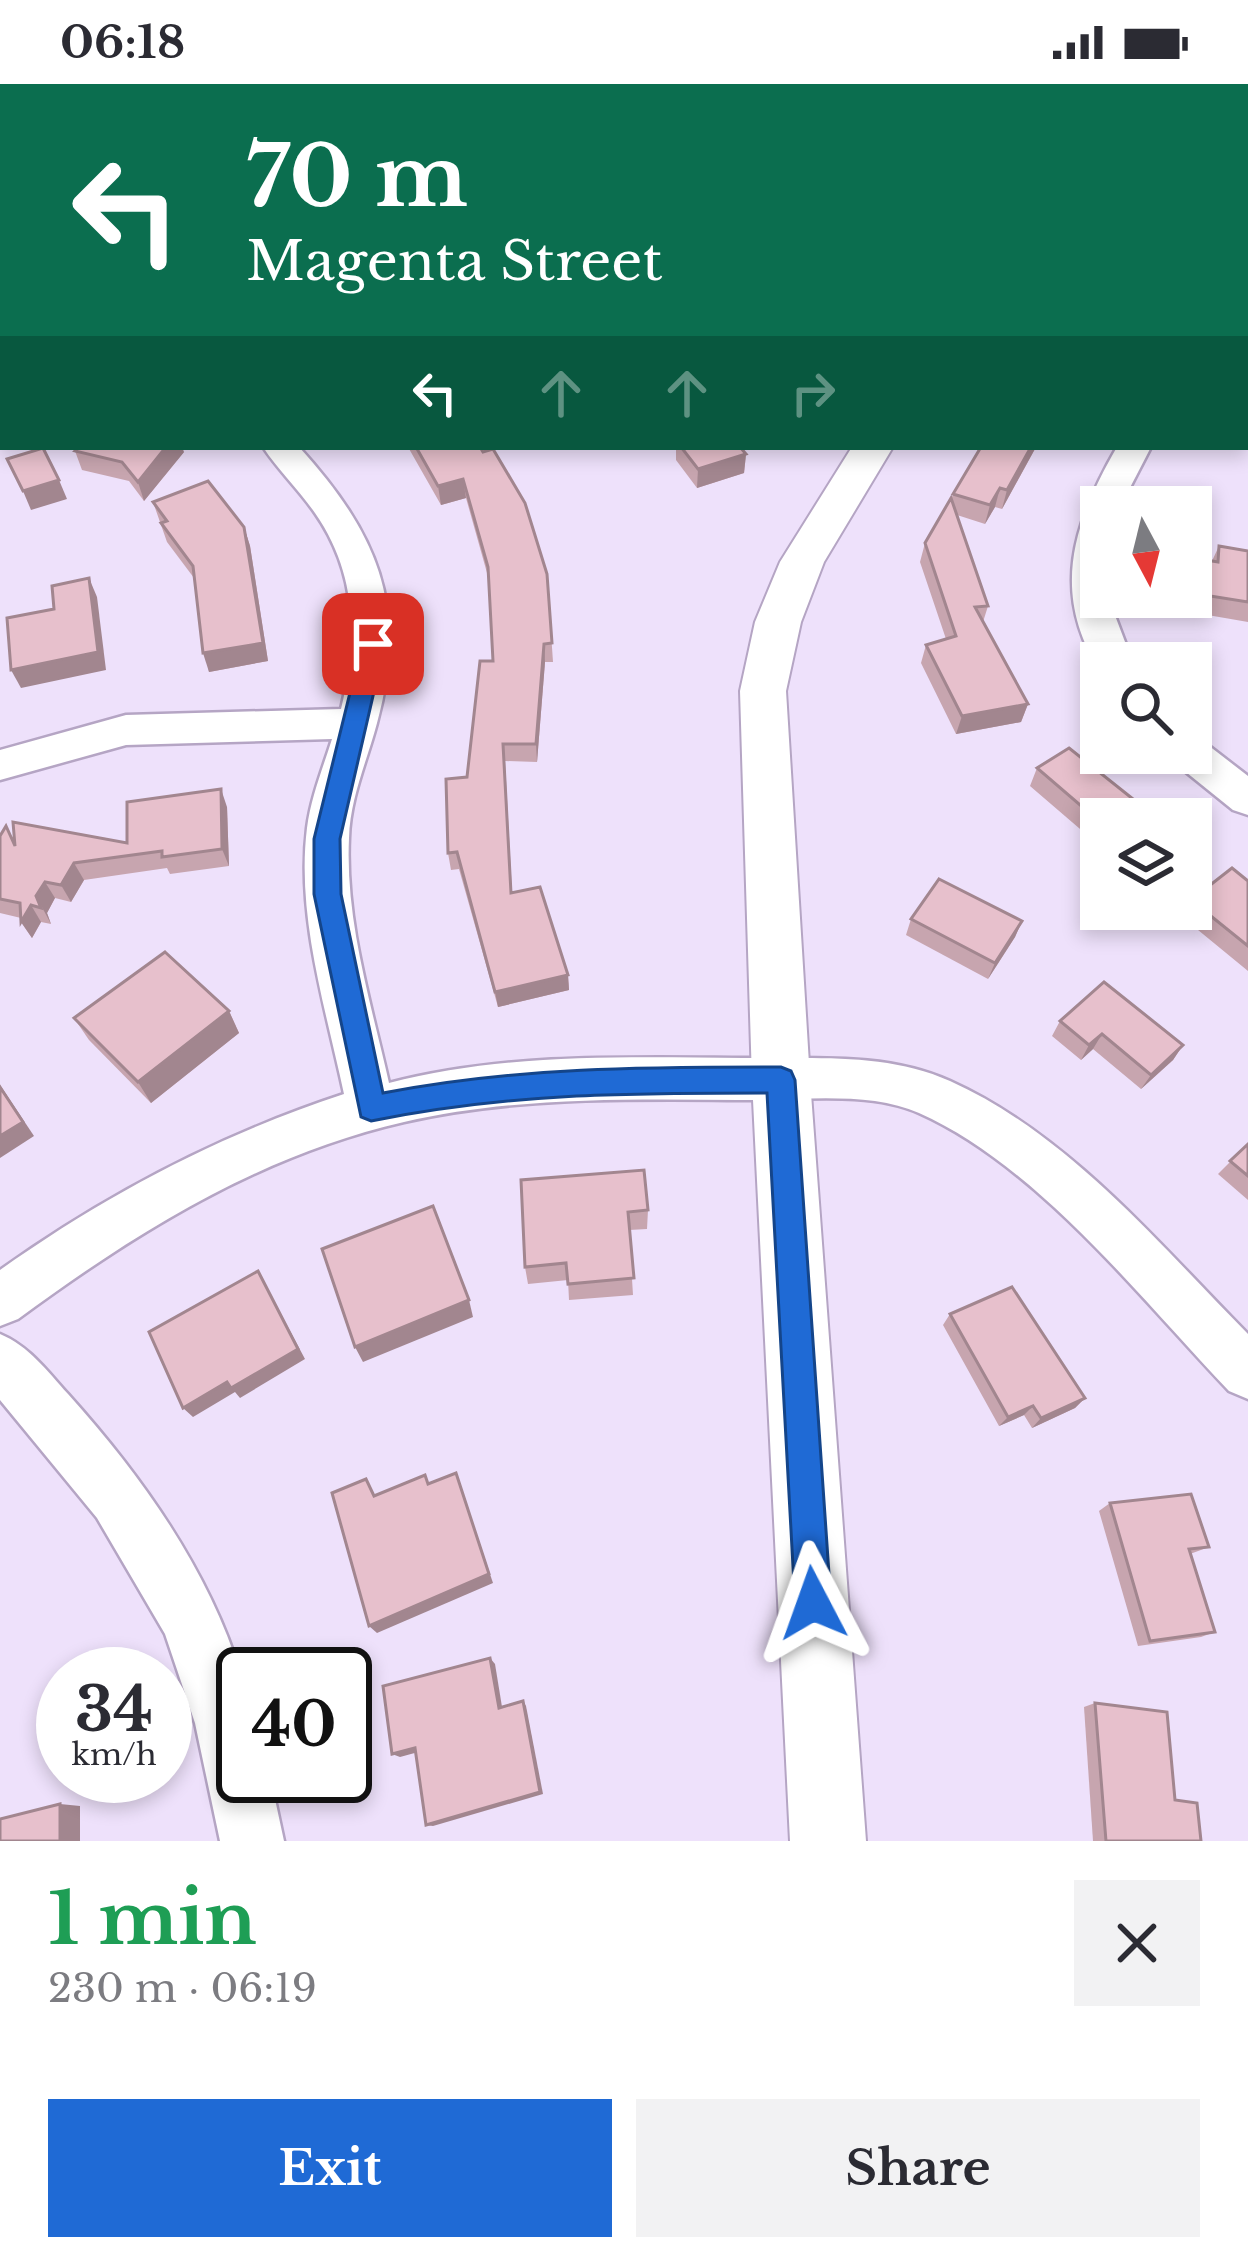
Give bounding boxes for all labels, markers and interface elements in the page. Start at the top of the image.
text: 06:18 [60,14,185,70]
text: 70 m [246,125,468,229]
icon: left [48,132,204,288]
text: Magenta Street [246,228,663,295]
icon: left [402,360,468,426]
icon: ahead [528,360,594,426]
icon: ahead [654,360,720,426]
icon: right [780,360,846,426]
north arrow [1080,486,1212,618]
map controls [1080,486,1212,930]
pin [322,593,424,695]
icon: arrive [340,611,406,677]
button: search [1080,642,1212,774]
button: layers [1080,798,1212,930]
position arrow [750,1540,876,1666]
speed limit sign: 40 [216,1647,372,1803]
text: 34 [75,1673,153,1747]
text: km/h [71,1736,157,1773]
text: 1 min [48,1874,257,1963]
button: close [1074,1880,1200,2006]
text: 230 m · 06:19 [48,1964,317,2013]
button: Exit [48,2099,612,2237]
button: Share [636,2099,1200,2237]

